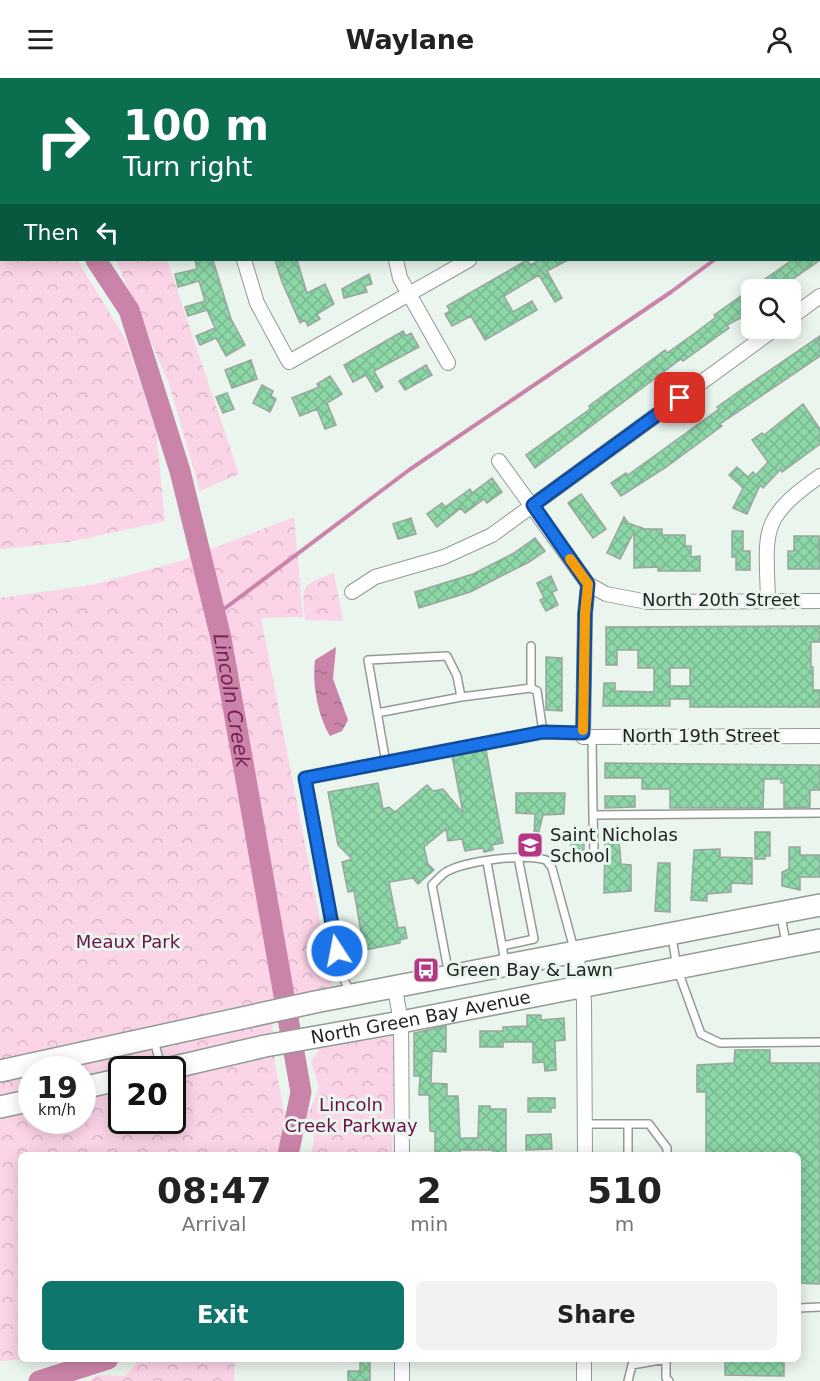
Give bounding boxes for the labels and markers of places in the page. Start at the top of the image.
pin [654,372,705,423]
place label: Saint Nicholas School [550,824,678,866]
school or university icon: Saint Nicholas School [515,830,545,860]
bus stop icon: Green Bay & Lawn [411,955,441,985]
place label: Green Bay & Lawn [446,959,613,980]

